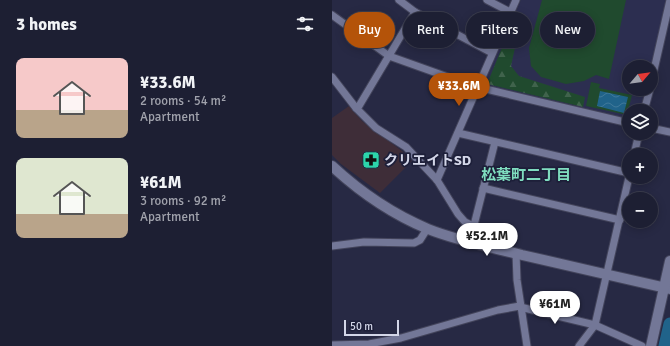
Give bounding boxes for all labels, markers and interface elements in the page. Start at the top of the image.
chip: Buy [344,12,395,48]
chip: Rent [403,12,458,48]
chip: Filters [466,12,532,48]
chip: New [540,12,595,48]
icon: filters [294,13,316,35]
text: 3 homes [16,14,77,35]
north arrow [622,60,658,96]
map controls [622,60,658,228]
text: ¥33.6M [140,72,196,93]
pin: ¥33.6M [426,73,492,107]
icon: home [48,74,96,122]
text: ¥33.6M [438,78,480,94]
text: 2 rooms · 54 m² [140,93,226,109]
button: layers [622,104,658,140]
text: Apartment [140,109,200,125]
button: + [622,148,658,184]
pharmacy icon: クリエイトSD [361,150,381,170]
place label: クリエイトSD [384,152,471,169]
district label: 松葉町二丁目 [481,166,571,184]
text: ¥61M [140,172,182,193]
icon: home [48,174,96,222]
button: − [622,192,658,228]
text: 3 rooms · 92 m² [140,193,226,209]
text: Apartment [140,209,200,225]
pin: ¥52.1M [454,223,520,257]
text: ¥52.1M [466,228,508,244]
pin: ¥61M [531,291,579,325]
text: ¥61M [539,296,571,312]
scale bar [344,318,399,337]
text: 50 m [350,320,373,333]

